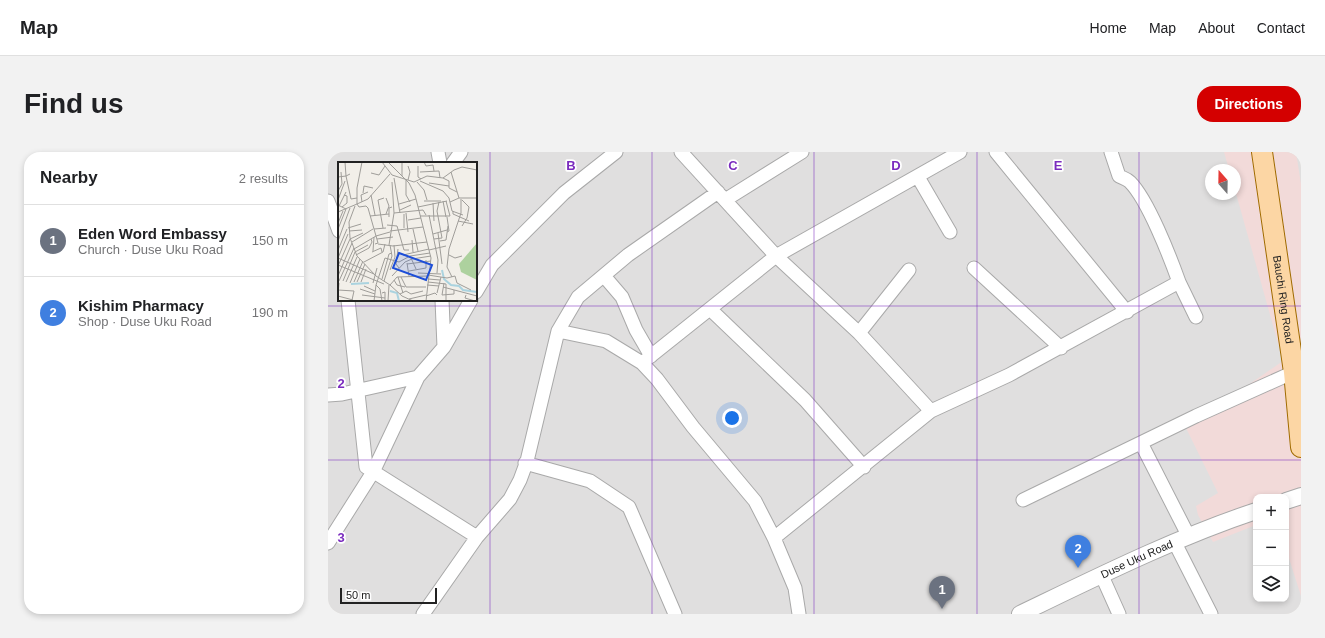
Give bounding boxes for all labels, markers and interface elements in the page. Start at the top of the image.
text: Map [20,17,58,38]
text: Home [1090,20,1127,36]
text: Map [1149,20,1176,36]
text: About [1198,20,1235,36]
text: Contact [1257,20,1305,36]
button: Directions [1197,86,1301,122]
text: Find us [24,88,124,119]
text: B [566,158,576,173]
text: C [728,158,738,173]
text: D [891,158,901,173]
text: E [1054,158,1063,173]
inset map [338,162,477,301]
north arrow [1205,164,1241,200]
text: Nearby [40,168,98,187]
text: 2 results [239,171,288,186]
text: Eden Word Embassy [78,225,227,242]
text: 1 [49,233,57,248]
text: 150 m [252,233,288,248]
text: Church · Duse Uku Road [78,242,223,257]
street label: Bauchi Ring Road [1271,255,1296,344]
text: Kishim Pharmacy [78,297,204,314]
text: 2 [49,305,57,320]
text: 190 m [252,305,288,320]
text: Shop · Duse Uku Road [78,314,212,329]
text: 2 [337,376,345,391]
your location [722,408,742,428]
map controls [1253,494,1289,602]
button: + [1253,494,1289,530]
text: 3 [337,530,345,545]
button: − [1253,530,1289,566]
pin: 2 [1065,535,1091,568]
street label: Duse Uku Road [1099,538,1175,580]
button: layers [1253,566,1289,602]
pin: 1 [929,576,955,609]
scale bar [340,586,437,605]
text: 50 m [346,589,370,601]

